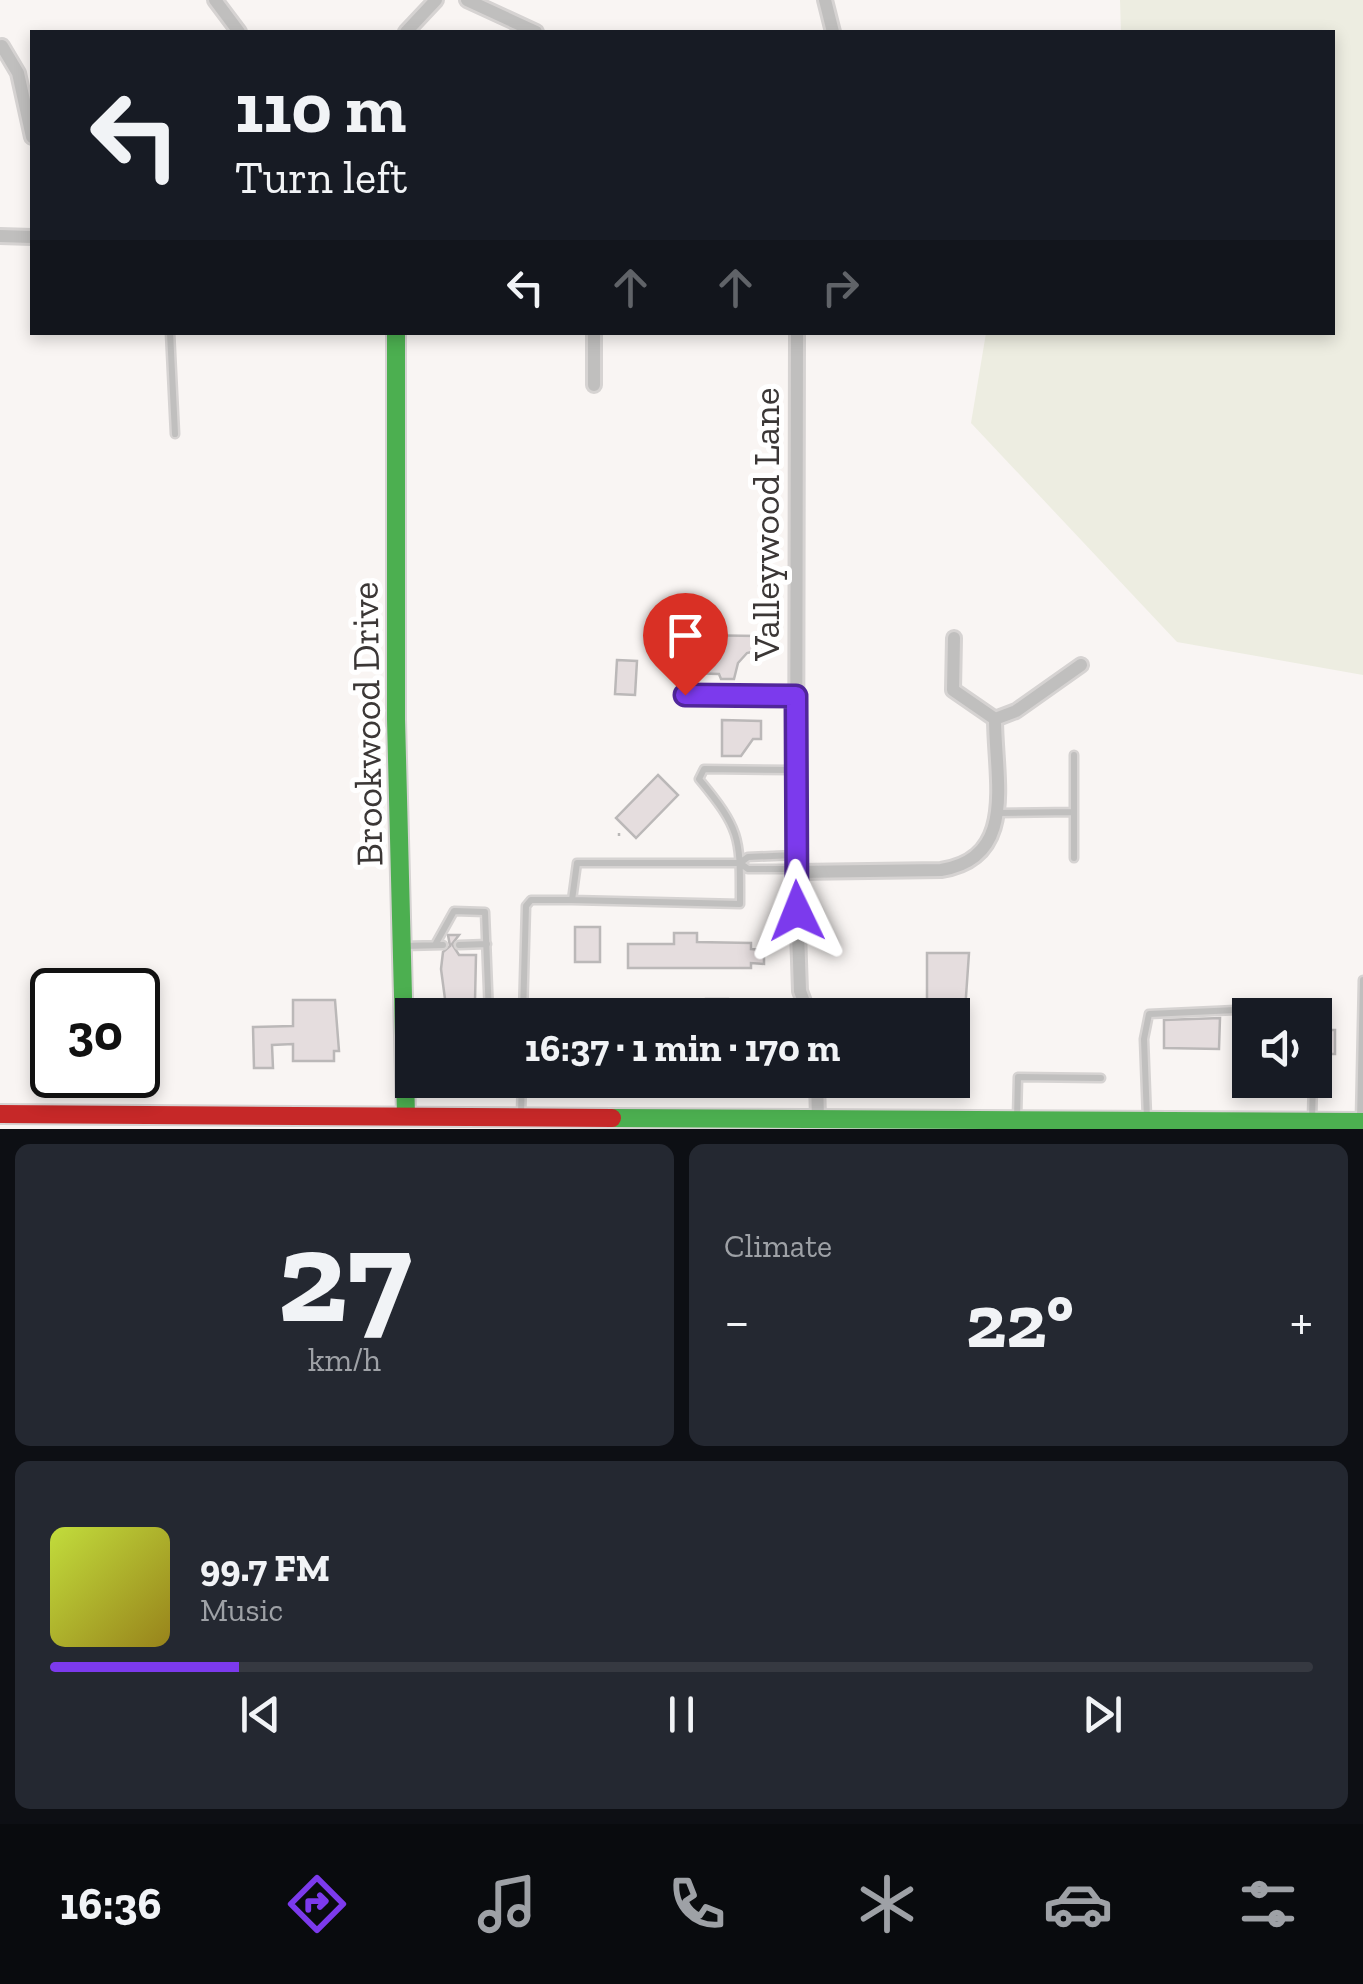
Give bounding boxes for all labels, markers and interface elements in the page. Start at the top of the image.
text: 110 m [235,66,406,150]
icon: left [70,70,200,200]
text: Turn left [235,151,407,205]
icon: left [498,260,553,315]
icon: ahead [603,260,658,315]
icon: ahead [708,260,763,315]
icon: right [813,260,868,315]
street label: Valleywood Lane [743,387,789,662]
street label: Brookwood Drive [342,581,392,867]
pin [643,593,728,696]
icon: arrive [658,608,713,663]
position arrow [745,859,849,963]
speed limit sign: 30 [30,968,160,1098]
map controls [1232,998,1332,1098]
button: sound [1232,998,1332,1098]
text: 16:37 · 1 min · 170 m [525,1025,840,1071]
text: 27 [277,1198,412,1354]
text: Climate [724,1227,832,1265]
text: 22° [966,1276,1074,1366]
text: − [724,1288,750,1354]
text: + [1290,1288,1313,1354]
text: km/h [308,1341,381,1379]
text: 99.7 FM [200,1545,330,1591]
text: Music [200,1591,283,1629]
icon: previous [233,1687,288,1742]
icon: pause [654,1687,709,1742]
icon: next [1075,1687,1130,1742]
icon: directions [282,1869,352,1939]
icon: music [472,1869,542,1939]
icon: phone [662,1869,732,1939]
icon: climate [852,1869,922,1939]
icon: car [1043,1869,1113,1939]
icon: filters [1233,1869,1303,1939]
text: 16:36 [60,1877,162,1931]

